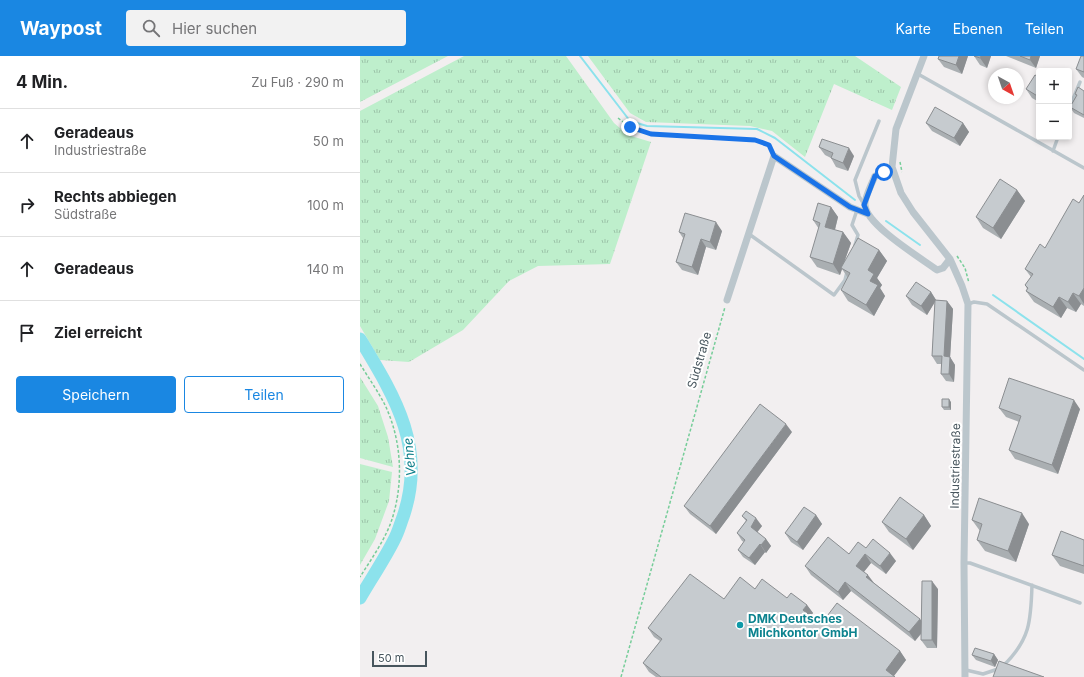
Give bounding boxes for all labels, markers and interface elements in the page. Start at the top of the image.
search box [126,10,406,46]
text: Waypost [20,17,102,40]
icon: search [140,17,162,39]
text: Hier suchen [172,19,257,38]
text: Karte [895,20,931,37]
text: Ebenen [953,20,1003,37]
text: Teilen [1025,20,1064,37]
north arrow [988,68,1024,104]
map controls [1036,68,1072,140]
button: + [1036,68,1072,104]
text: 4 Min. [16,72,68,92]
text: Zu Fuß · 290 m [251,74,344,90]
button: − [1036,104,1072,140]
route end [621,118,639,136]
text: Geradeaus [54,123,134,142]
icon: ahead [16,130,38,152]
text: 50 m [313,133,344,149]
text: Industriestraße [54,142,147,158]
route start [875,163,893,181]
text: Rechts abbiegen [54,187,176,206]
icon: right [16,194,38,216]
text: 100 m [307,197,344,213]
text: Südstraße [54,206,117,222]
icon: ahead [16,258,38,280]
text: Geradeaus [54,259,134,278]
text: 140 m [307,261,344,277]
icon: arrive [16,322,38,344]
text: Ziel erreicht [54,323,142,342]
street label: Südstraße [684,330,714,390]
button: Speichern [16,376,176,413]
button: Teilen [184,376,344,413]
street label: Industriestraße [947,423,963,509]
water label: Vehne [399,437,419,477]
place label: DMK Deutsches Milchkontor GmbH [748,611,858,640]
marker: DMK Deutsches Milchkontor GmbH [735,620,745,630]
scale bar [372,649,427,668]
text: 50 m [378,651,404,665]

